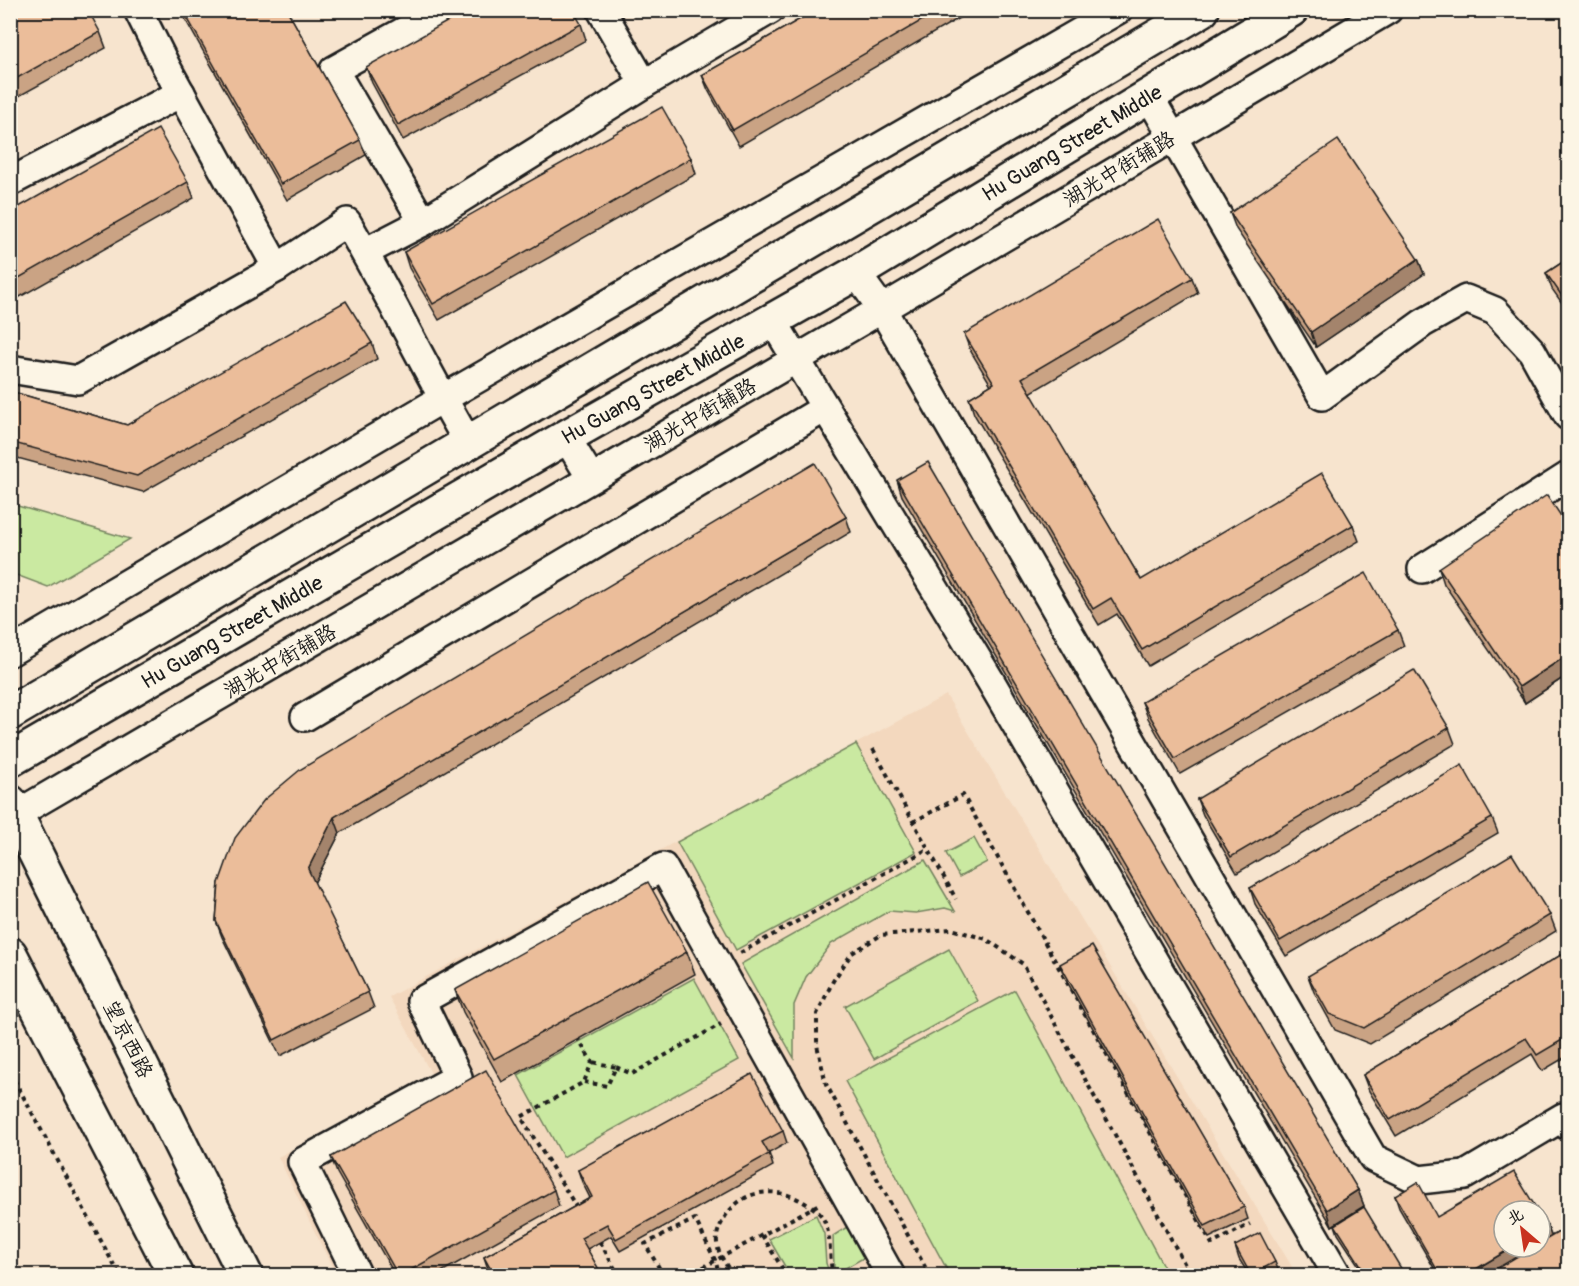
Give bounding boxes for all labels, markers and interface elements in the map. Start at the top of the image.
street label: Hu Guang Street Middle [977,79,1168,208]
street label: 湖光中街辅路 [1058,125,1180,213]
street label: Hu Guang Street Middle [557,328,750,451]
street label: 湖光中街辅路 [639,372,762,459]
street label: Hu Guang Street Middle [137,569,328,695]
street label: 湖光中街辅路 [219,618,342,705]
street label: 望京西路 [96,996,159,1083]
north arrow [1492,1199,1552,1259]
text: 北 [1503,1204,1527,1229]

